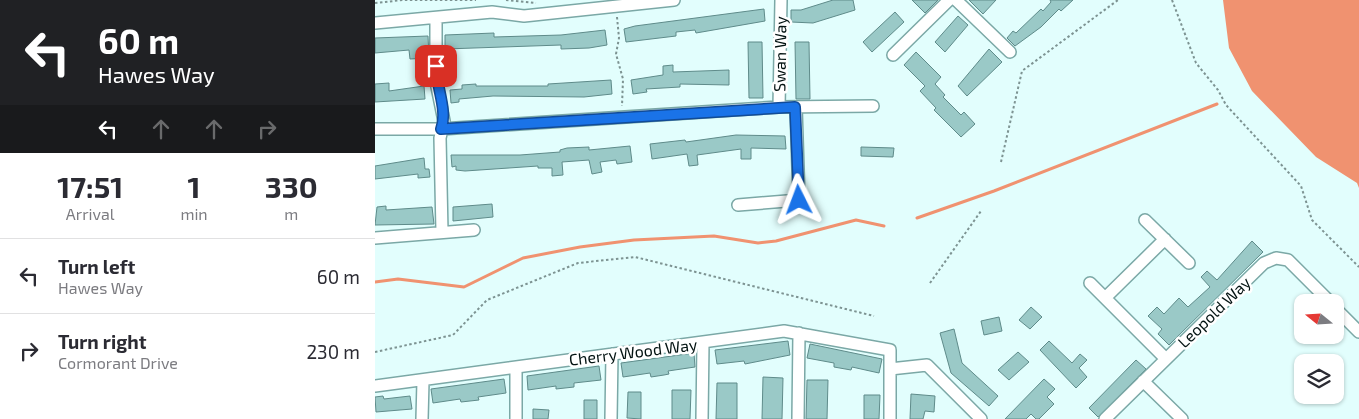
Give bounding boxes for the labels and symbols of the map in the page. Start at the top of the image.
street label: Swan Way [769,15,790,92]
pin [415,45,457,87]
position arrow [772,173,824,225]
street label: Leopold Way [1173,272,1254,351]
north arrow [1294,294,1344,344]
street label: Cherry Wood Way [568,334,699,369]

